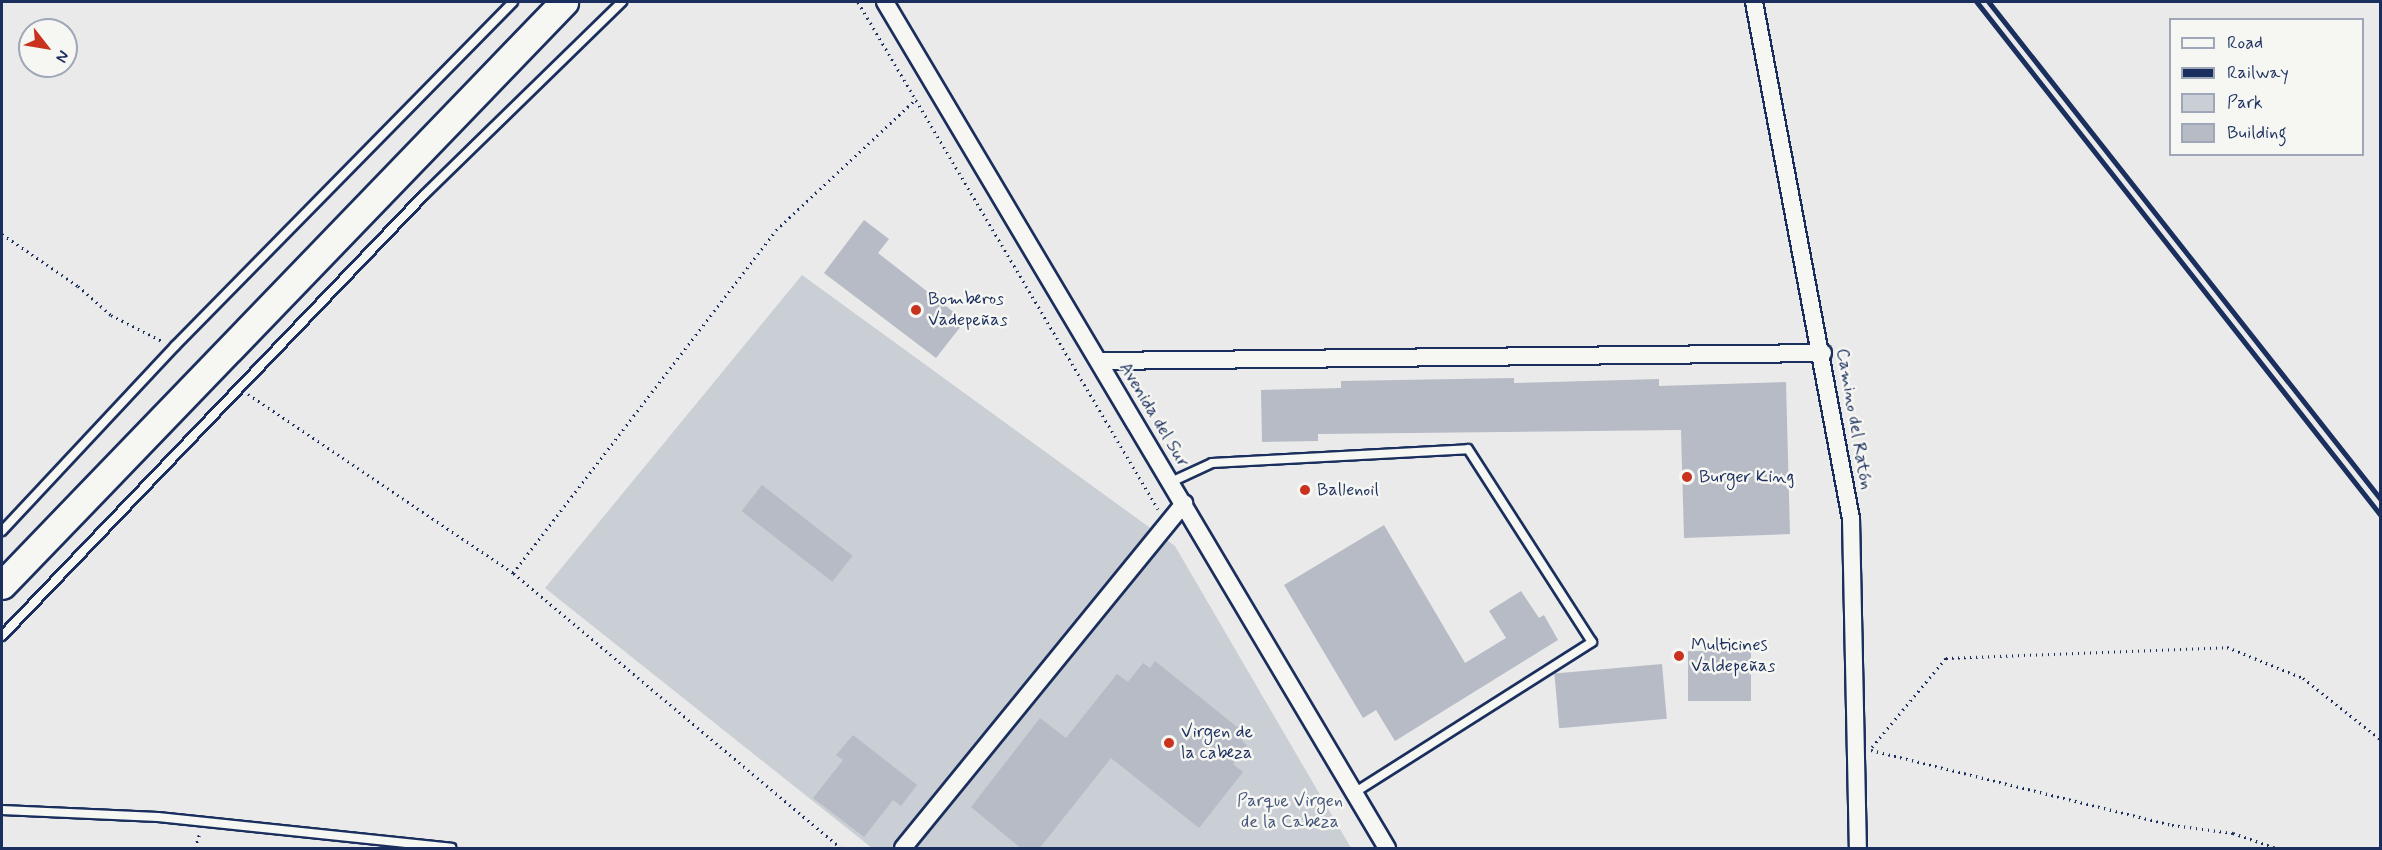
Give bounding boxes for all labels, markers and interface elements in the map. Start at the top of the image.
north arrow [18,18,78,78]
legend [2169,18,2364,156]
text: Road [2227,31,2263,55]
text: N [50,47,74,66]
text: Railway [2227,61,2289,85]
text: Park [2227,91,2263,115]
text: Building [2227,121,2287,145]
place label: Bomberos Vadepeñas [928,289,1008,332]
marker: Bomberos Vadepeñas [909,303,923,317]
street label: Camino del Ratón [1831,349,1877,489]
street label: Avenida del Sur [1114,359,1194,471]
place label: Burger King [1699,466,1792,488]
marker: Burger King [1680,470,1694,484]
place label: Ballenoil [1317,479,1379,501]
marker: Ballenoil [1298,483,1312,497]
place label: Multicines Valdepeñas [1691,635,1775,678]
marker: Multicines Valdepeñas [1672,649,1686,663]
place label: Virgen de la cabeza [1181,722,1252,764]
marker: Virgen de la cabeza [1162,736,1176,750]
park label: Parque Virgen de la Cabeza [1237,791,1343,834]

